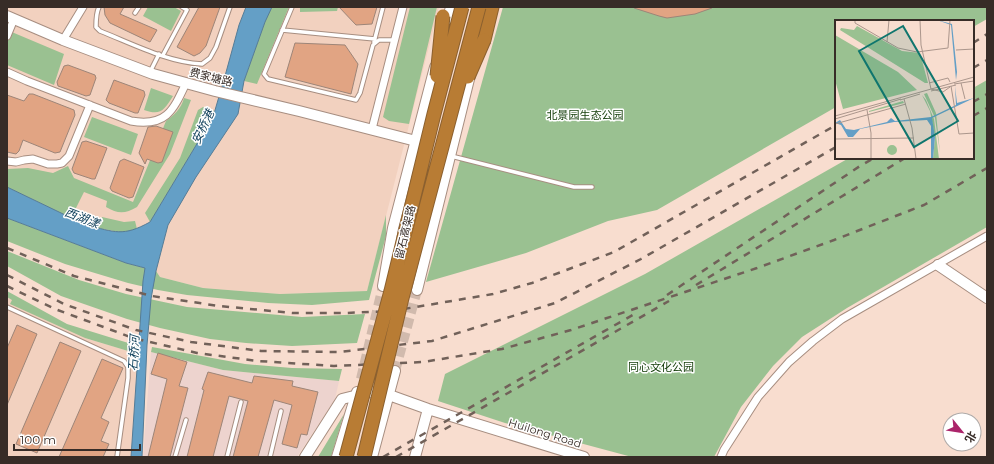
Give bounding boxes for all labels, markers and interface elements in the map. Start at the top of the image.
inset map [835,20,974,159]
street label: 费家塘路 [188,65,234,89]
water label: 安桥港 [188,105,218,146]
park label: 北景园生态公园 [547,108,624,122]
water label: 西湖漾 [63,204,104,232]
street label: 留石高架路 [392,204,418,260]
water label: 石桥河 [125,333,142,371]
park label: 同心文化公园 [628,360,694,374]
north arrow [942,412,982,452]
street label: Huilong Road [507,415,583,451]
scale bar [14,426,140,452]
text: 北 [962,429,979,445]
text: 100 m [20,432,56,447]

